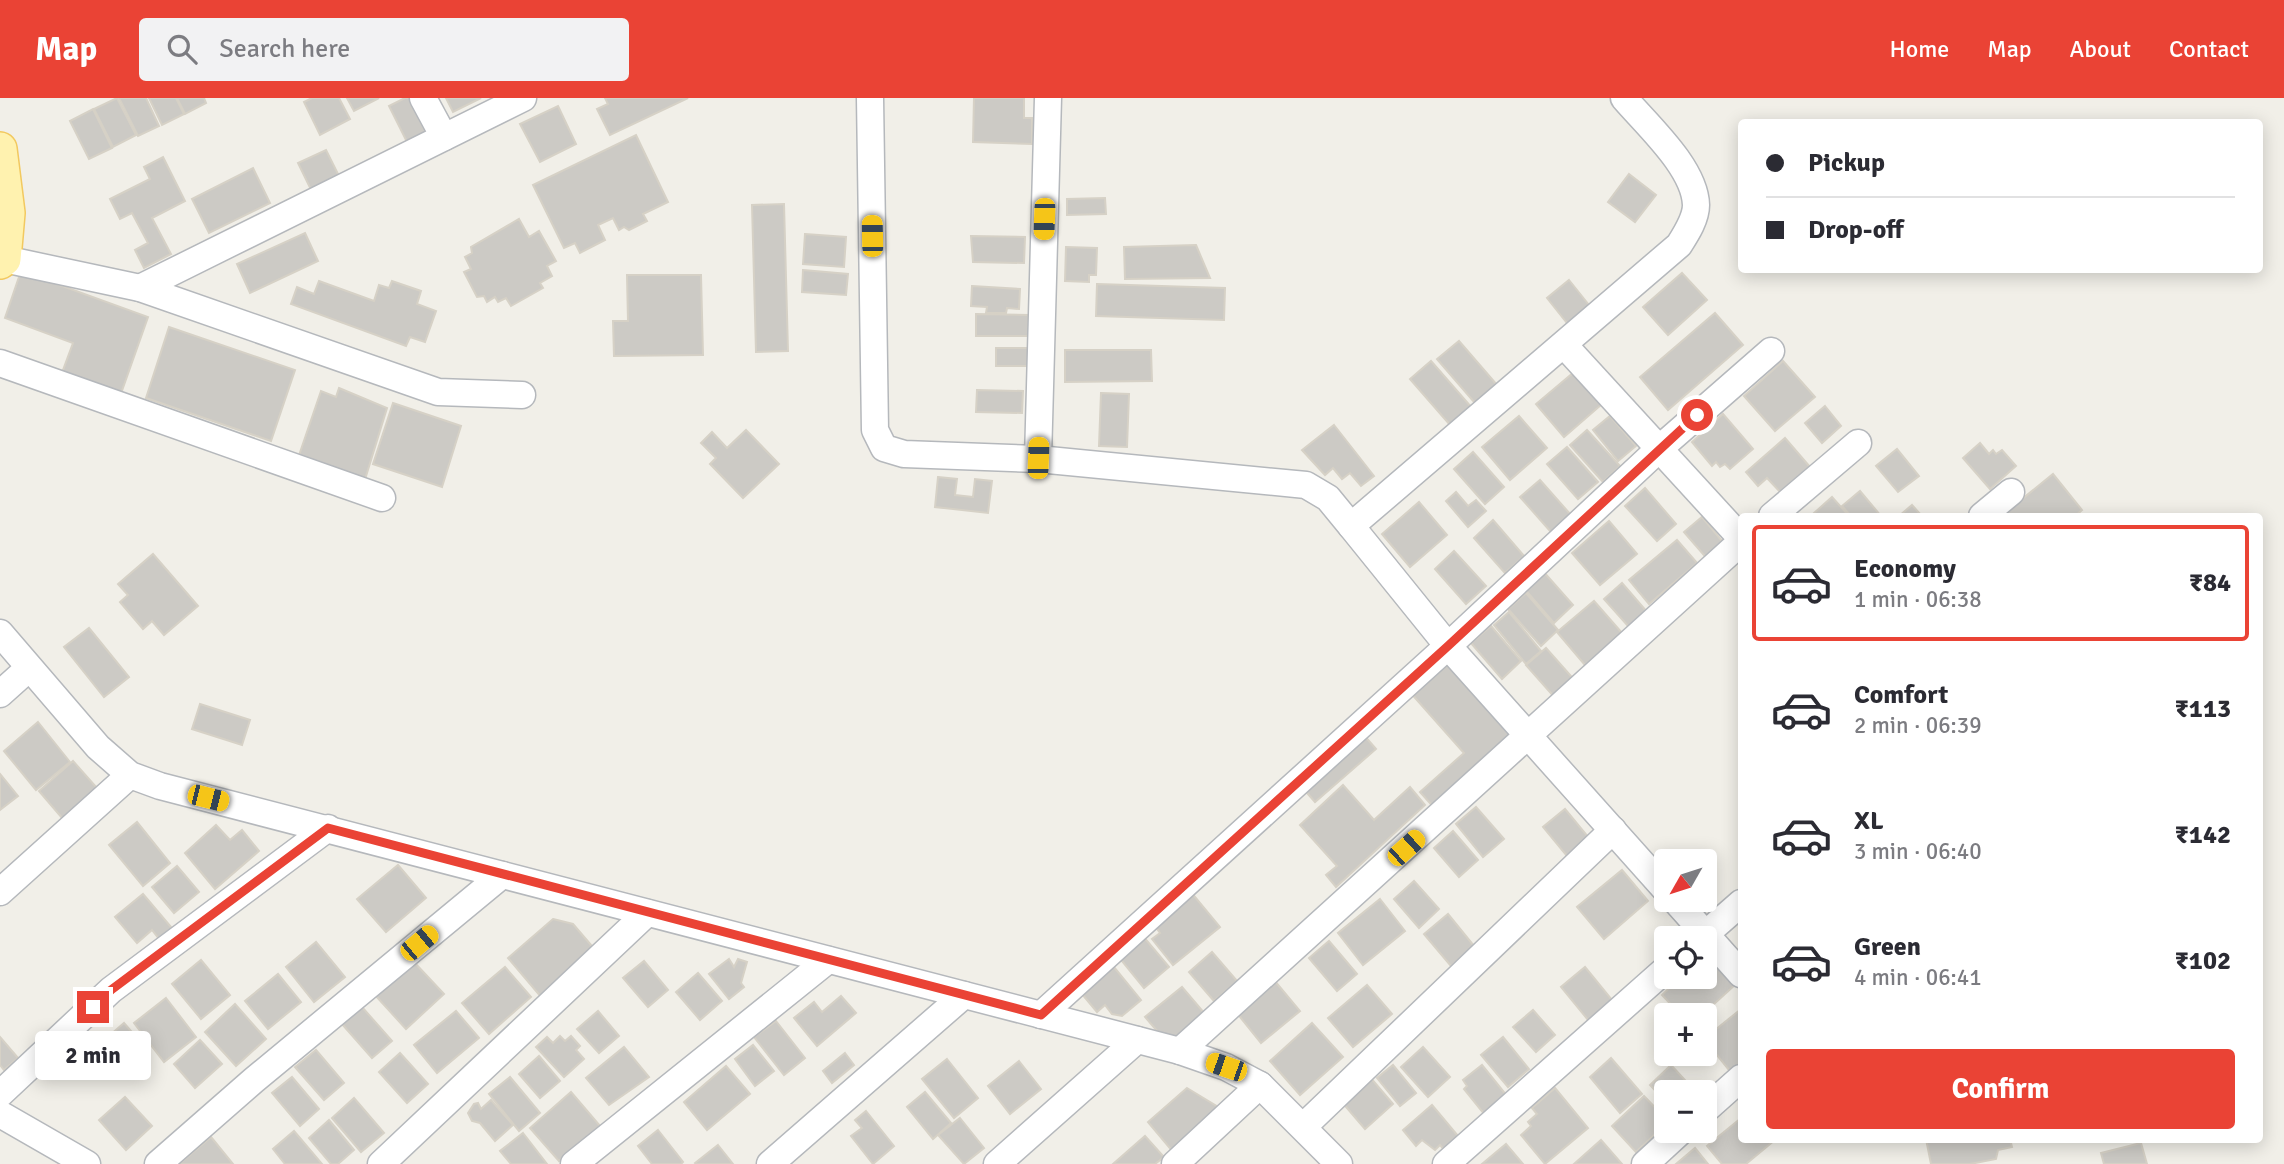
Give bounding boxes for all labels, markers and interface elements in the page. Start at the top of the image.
search box [139,18,629,81]
text: Map [35,29,97,70]
icon: search [163,30,201,68]
text: Search here [219,33,350,65]
text: Home [1889,34,1949,64]
text: Map [1987,34,2032,64]
text: About [2070,34,2131,64]
text: Contact [2169,34,2249,64]
text: Pickup [1808,147,1885,179]
car [1033,198,1056,240]
text: Drop-off [1808,214,1904,246]
car [862,215,883,257]
route start [1681,399,1713,431]
car [1027,437,1050,479]
icon: car [1770,552,1833,615]
text: Economy [1854,553,1956,585]
text: ₹84 [2189,567,2231,599]
text: 1 min · 06:38 [1854,585,1982,614]
icon: car [1770,678,1833,741]
text: Comfort [1854,679,1948,711]
text: ₹113 [2175,693,2231,725]
text: 2 min · 06:39 [1854,711,1982,740]
car [186,783,231,813]
icon: car [1770,804,1833,867]
text: XL [1854,805,1884,837]
text: ₹142 [2175,819,2231,851]
car [1384,826,1429,870]
text: 3 min · 06:40 [1854,837,1982,866]
north arrow [1654,849,1717,912]
map controls [1654,849,1717,1143]
car [397,921,442,965]
button: locate [1654,926,1717,989]
icon: car [1770,930,1833,993]
text: Green [1854,931,1921,963]
text: ₹102 [2175,945,2231,977]
text: 4 min · 06:41 [1854,963,1982,992]
route end [77,991,109,1023]
button: + [1654,1003,1717,1066]
callout: 2 min [35,1032,151,1080]
text: 2 min [65,1041,121,1070]
button: Confirm [1766,1049,2235,1129]
car [1203,1050,1250,1084]
button: − [1654,1080,1717,1143]

